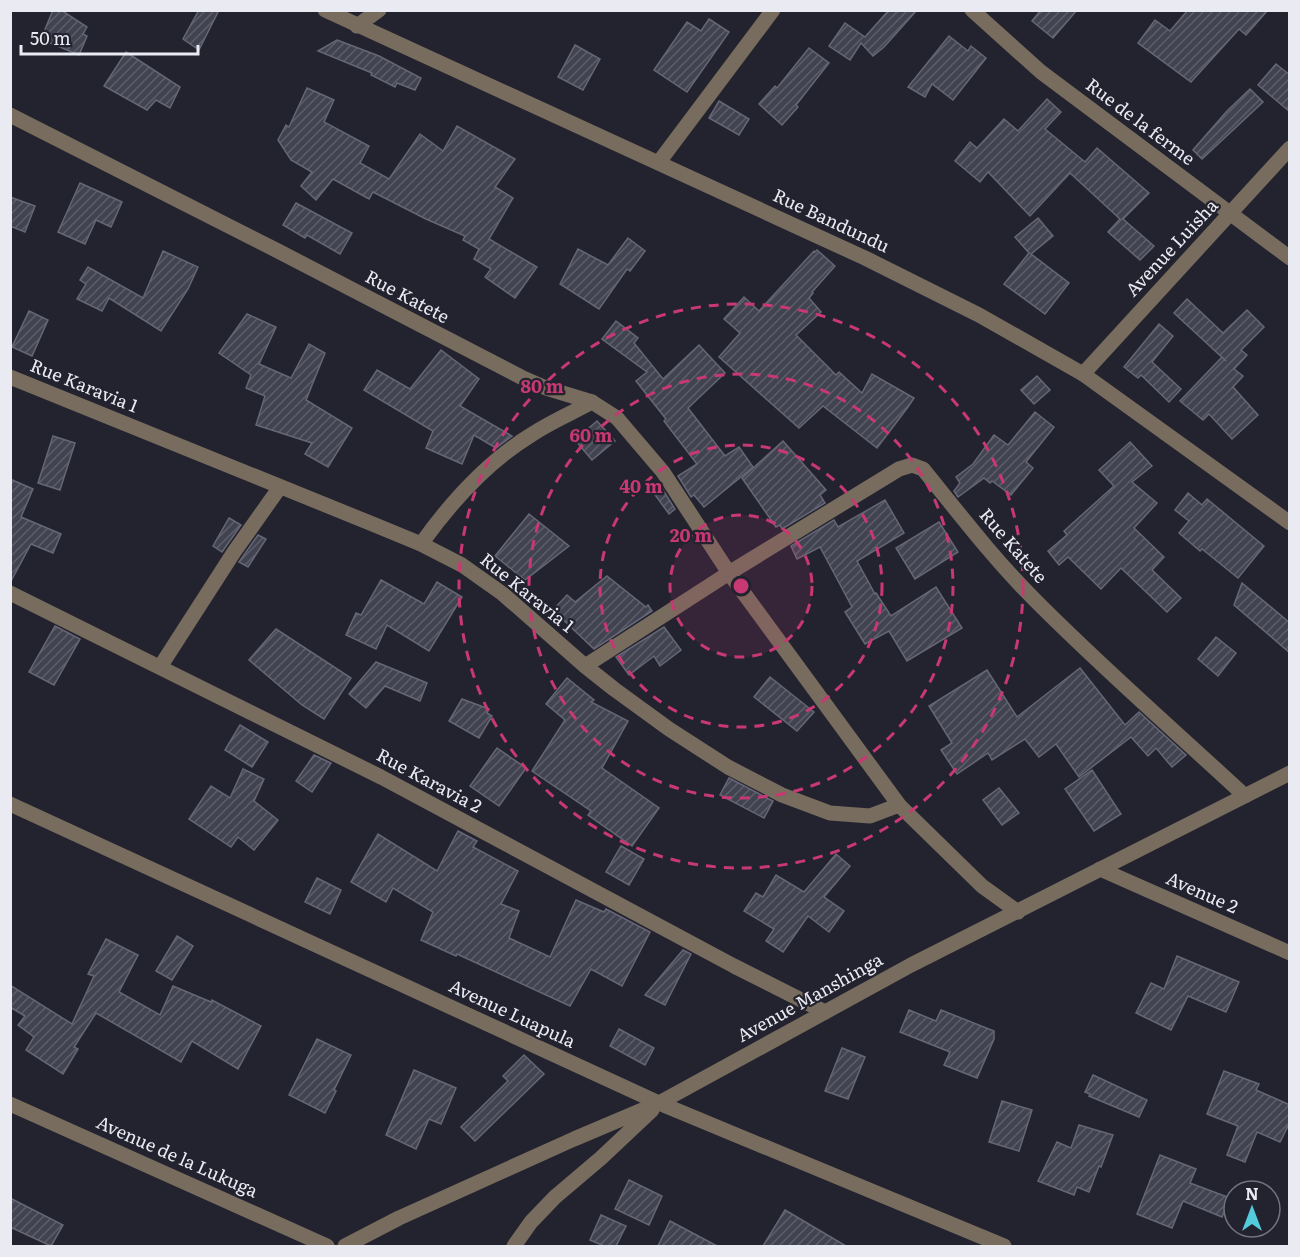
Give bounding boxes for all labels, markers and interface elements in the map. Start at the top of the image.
scale bar [21,18,198,56]
text: 50 m [30,24,71,51]
street label: Rue de la ferme [1081,71,1201,171]
street label: Rue Bandundu [769,181,894,258]
street label: Avenue Luisha [1118,192,1224,302]
street label: Rue Katete [361,262,455,329]
street label: Rue Karavia 1 [27,351,143,419]
text: 80 m [520,372,564,399]
text: 60 m [569,421,613,448]
text: 40 m [619,472,663,499]
street label: Rue Katete [974,502,1054,589]
text: 20 m [670,521,712,548]
street label: Rue Karavia 1 [475,545,581,638]
centre of rings [731,576,751,596]
street label: Rue Karavia 2 [372,741,487,819]
street label: Avenue 2 [1162,864,1243,919]
street label: Avenue Manshinga [731,945,887,1048]
street label: Avenue Luapula [445,971,581,1054]
street label: Avenue de la Lukuga [93,1108,263,1204]
north arrow [1222,1179,1282,1239]
text: N [1245,1181,1259,1205]

